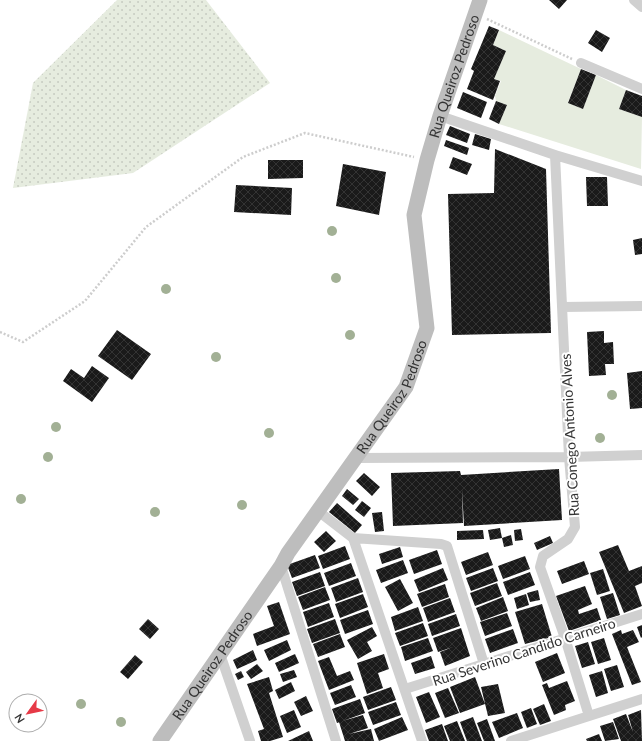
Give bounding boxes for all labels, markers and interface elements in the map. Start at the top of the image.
street label: Rua Queiroz Pedroso [425,12,482,140]
street label: Rua Queiroz Pedroso [352,337,430,457]
street label: Rua Conego Antonio Alves [557,353,582,517]
street label: Rua Queiroz Pedroso [168,607,256,723]
street label: Rua Severino Candido Carneiro [430,614,617,689]
north arrow [8,693,48,733]
text: N [11,712,27,726]

